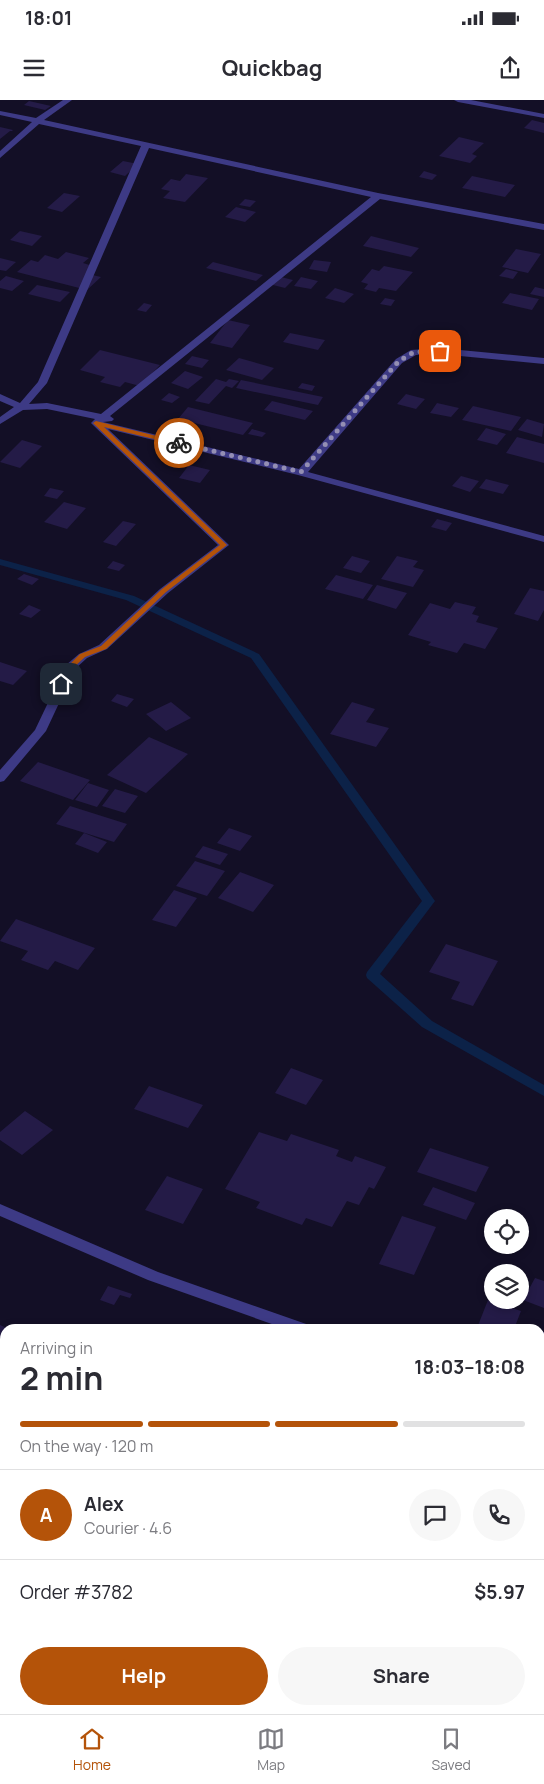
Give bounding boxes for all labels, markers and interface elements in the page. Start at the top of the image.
text: 18:01 [25,5,72,31]
text: Quickbag [222,53,322,83]
icon: menu [20,54,48,82]
icon: share [496,54,524,82]
pin [419,330,461,372]
icon: bag [426,337,454,365]
courier [154,418,204,468]
icon: bike [165,429,193,457]
pin [40,663,82,705]
icon: home [47,670,75,698]
map controls [484,1209,529,1309]
button: locate [484,1209,529,1254]
button: layers [484,1264,529,1309]
text: Arriving in [20,1337,93,1359]
text: 18:03–18:08 [414,1354,525,1380]
text: 2 min [20,1356,103,1400]
text: On the way · 120 m [20,1435,153,1457]
button: chat [409,1489,461,1541]
button: phone [473,1489,525,1541]
text: Alex [84,1491,124,1517]
text: A [40,1502,52,1528]
text: Courier · 4.6 [84,1517,172,1539]
text: Order #3782 [20,1579,133,1605]
text: $5.97 [474,1579,525,1605]
button: Help [20,1647,268,1705]
button: Share [278,1647,525,1705]
tab: Home [73,1725,111,1774]
tab: Map [257,1725,285,1774]
tab: Saved [431,1725,471,1774]

